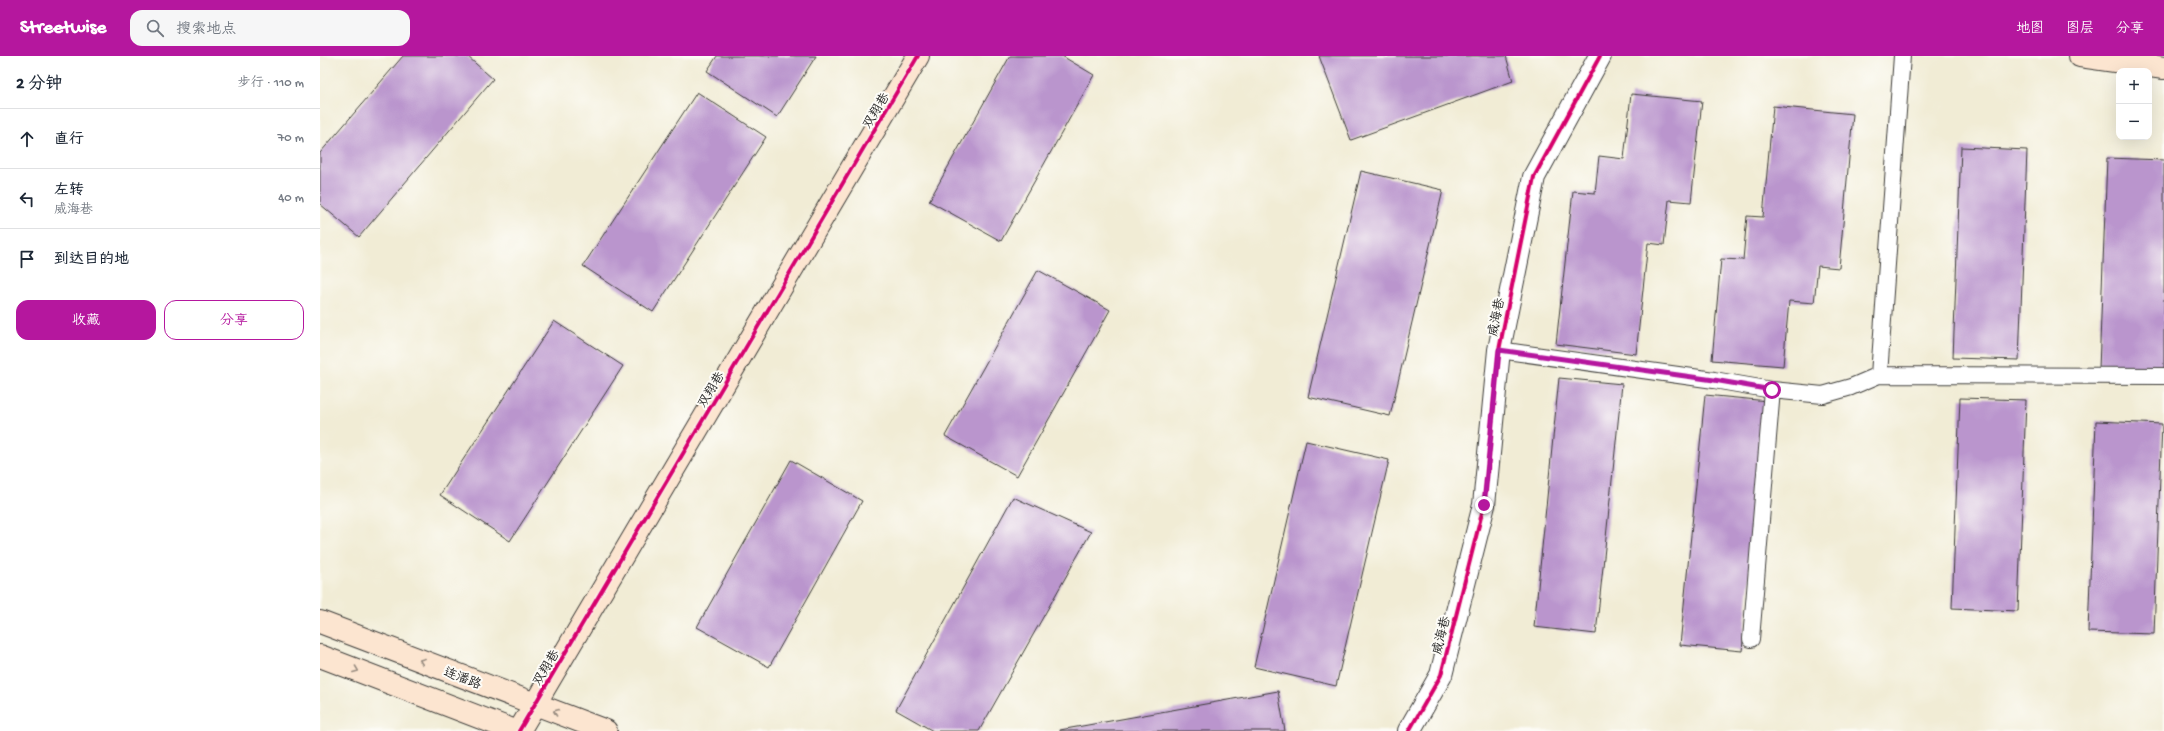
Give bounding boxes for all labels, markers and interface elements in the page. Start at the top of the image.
search box [130,10,410,46]
text: Streetwise [20,17,106,40]
icon: search [144,17,166,39]
text: 搜索地点 [176,21,236,39]
text: 地图 [2016,21,2044,38]
text: 图层 [2066,21,2094,38]
text: 分享 [2116,21,2144,38]
map controls [2116,68,2152,140]
button: + [2116,68,2152,104]
text: 2 分钟 [16,75,62,95]
text: 步行 · 110 m [238,76,304,91]
street label: 双翔巷 [860,90,894,132]
button: − [2116,104,2152,140]
icon: ahead [16,128,38,150]
text: 直行 [54,131,84,149]
text: 70 m [278,131,304,146]
text: 左转 [54,182,84,200]
icon: left [16,188,38,210]
text: 40 m [278,191,304,206]
text: 威海巷 [54,203,93,218]
icon: arrive [16,248,38,270]
text: 到达目的地 [54,251,129,269]
street label: 威海巷 [1485,297,1509,338]
button: 收藏 [16,300,156,340]
button: 分享 [164,300,304,340]
street label: 双翔巷 [695,369,729,411]
route start [1763,381,1781,399]
route end [1475,496,1493,514]
street label: 威海巷 [1429,615,1454,656]
street label: 双翔巷 [530,647,564,689]
one-way arrow [418,657,425,665]
street label: 连潘路 [441,664,483,693]
one-way arrow [353,666,360,674]
one-way arrow [553,709,560,717]

